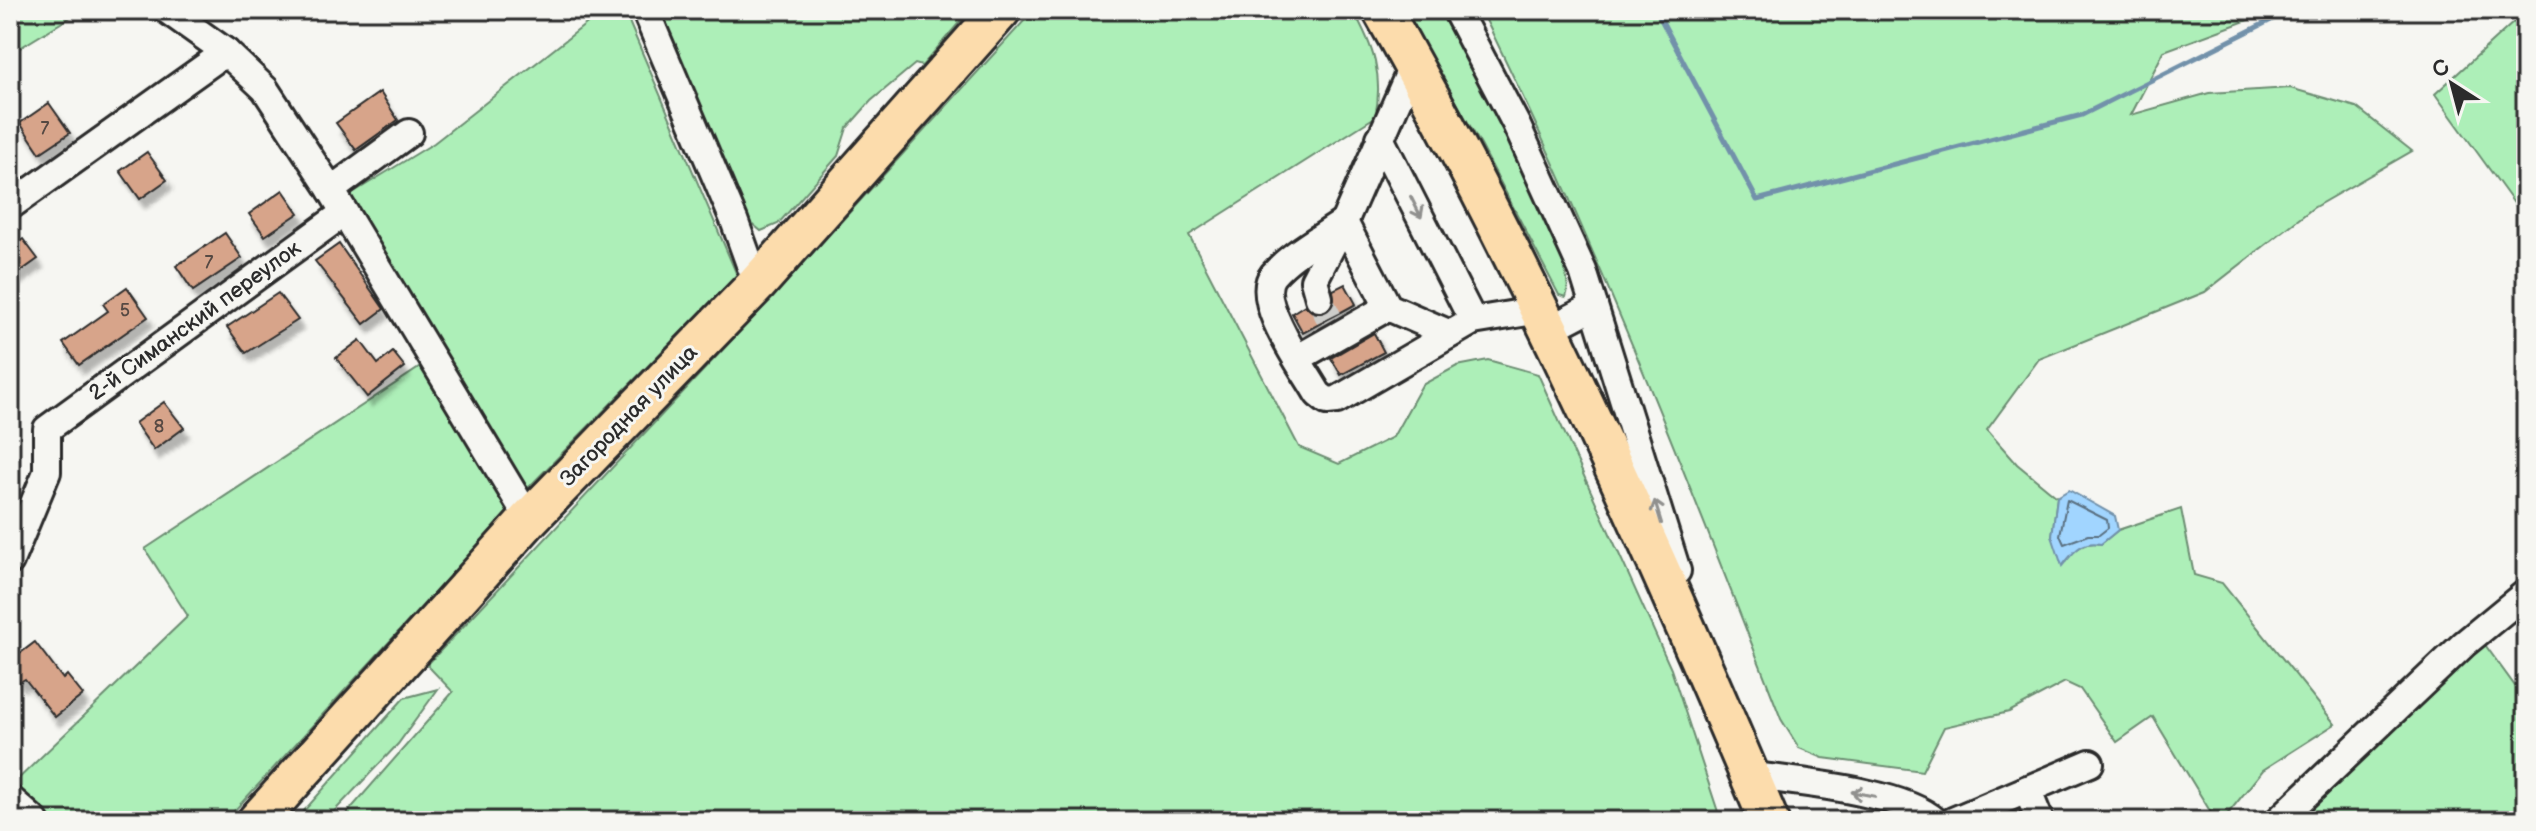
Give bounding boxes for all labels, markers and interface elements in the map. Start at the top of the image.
north arrow [2412,44,2492,124]
text: С [2427,54,2455,84]
house number: 7 [41,118,50,139]
one-way arrow [1408,195,1424,219]
street label: 2-й Симанский переулок [84,235,306,407]
house number: 7 [205,252,214,273]
house number: 5 [120,300,130,321]
street label: Загородная улица [554,340,704,492]
house number: 8 [154,416,164,437]
one-way arrow [1650,500,1665,525]
one-way arrow [1851,785,1876,800]

